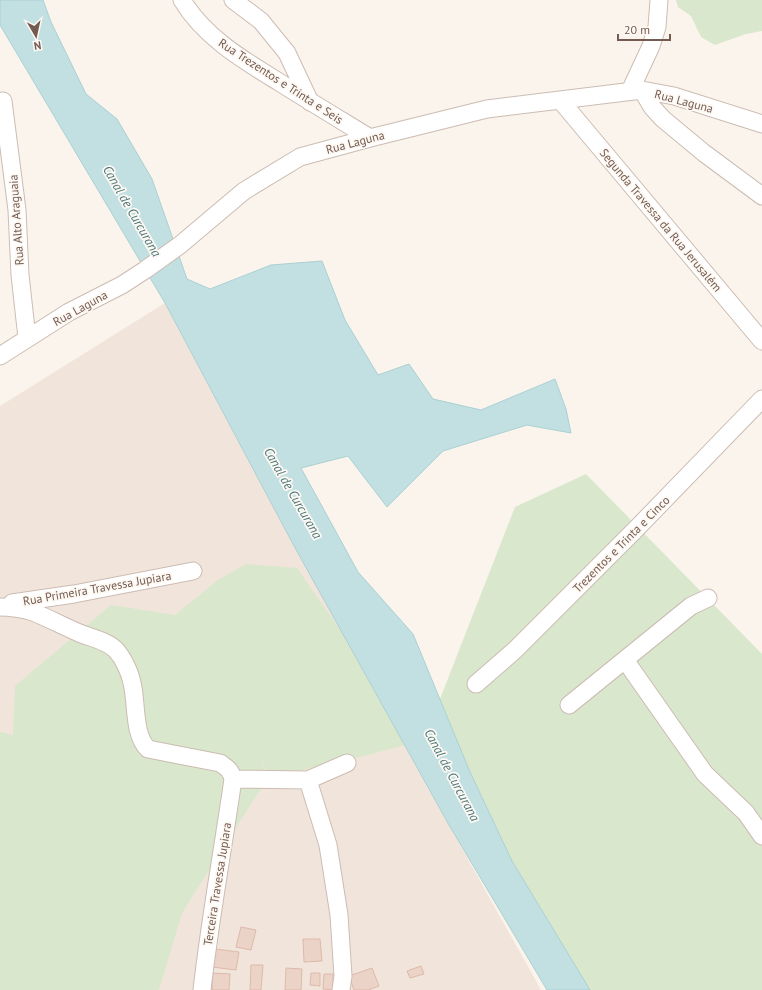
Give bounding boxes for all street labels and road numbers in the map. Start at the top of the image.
street label: Rua Trezentos e Trinta e Seis [216,35,346,127]
street label: Rua Laguna [653,86,715,116]
street label: Rua Laguna [324,127,386,157]
street label: Segunda Travessa da Rua Jerusalém [597,145,725,295]
street label: Rua Alto Araguaia [5,174,27,266]
street label: Rua Laguna [50,287,110,329]
street label: Trezentos e Trinta e Cinco [569,492,673,596]
street label: Rua Primeira Travessa Jupiara [22,568,172,608]
street label: Terceira Travessa Jupiara [200,821,234,947]

